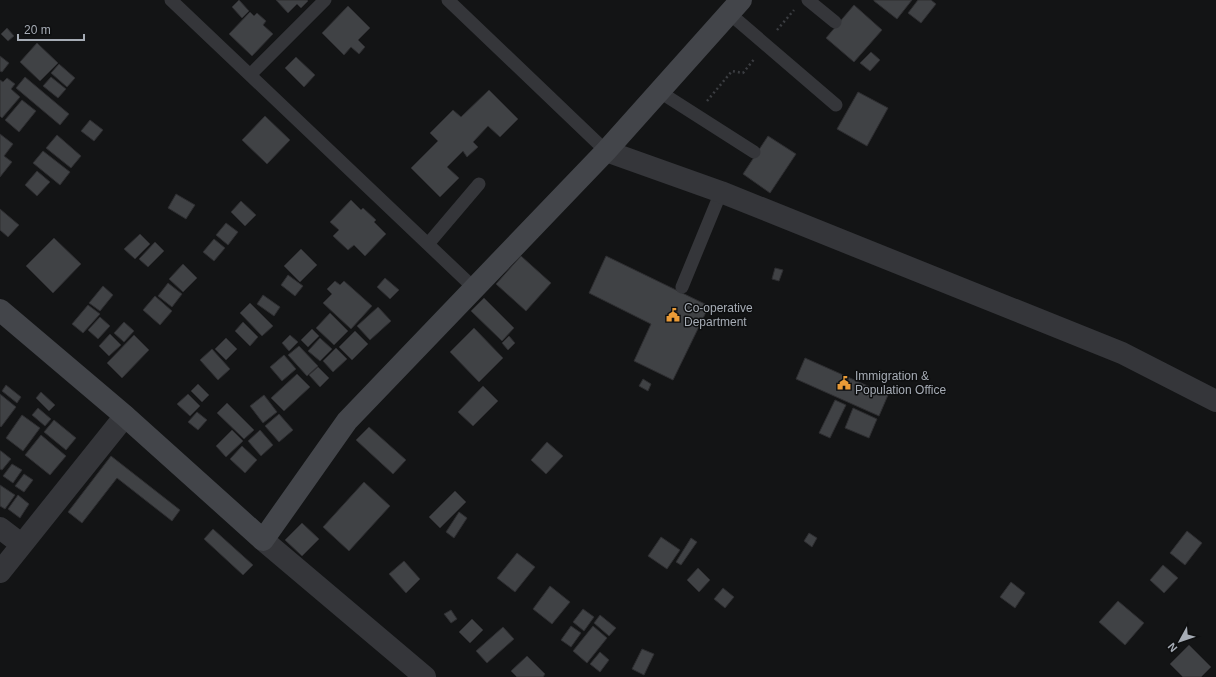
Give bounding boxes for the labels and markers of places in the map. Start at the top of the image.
place label: Co-operative Department [684,301,753,329]
public building icon: Co-operative Department [665,307,681,323]
place label: Immigration & Population Office [855,369,946,397]
public building icon: Immigration & Population Office [836,375,852,391]

